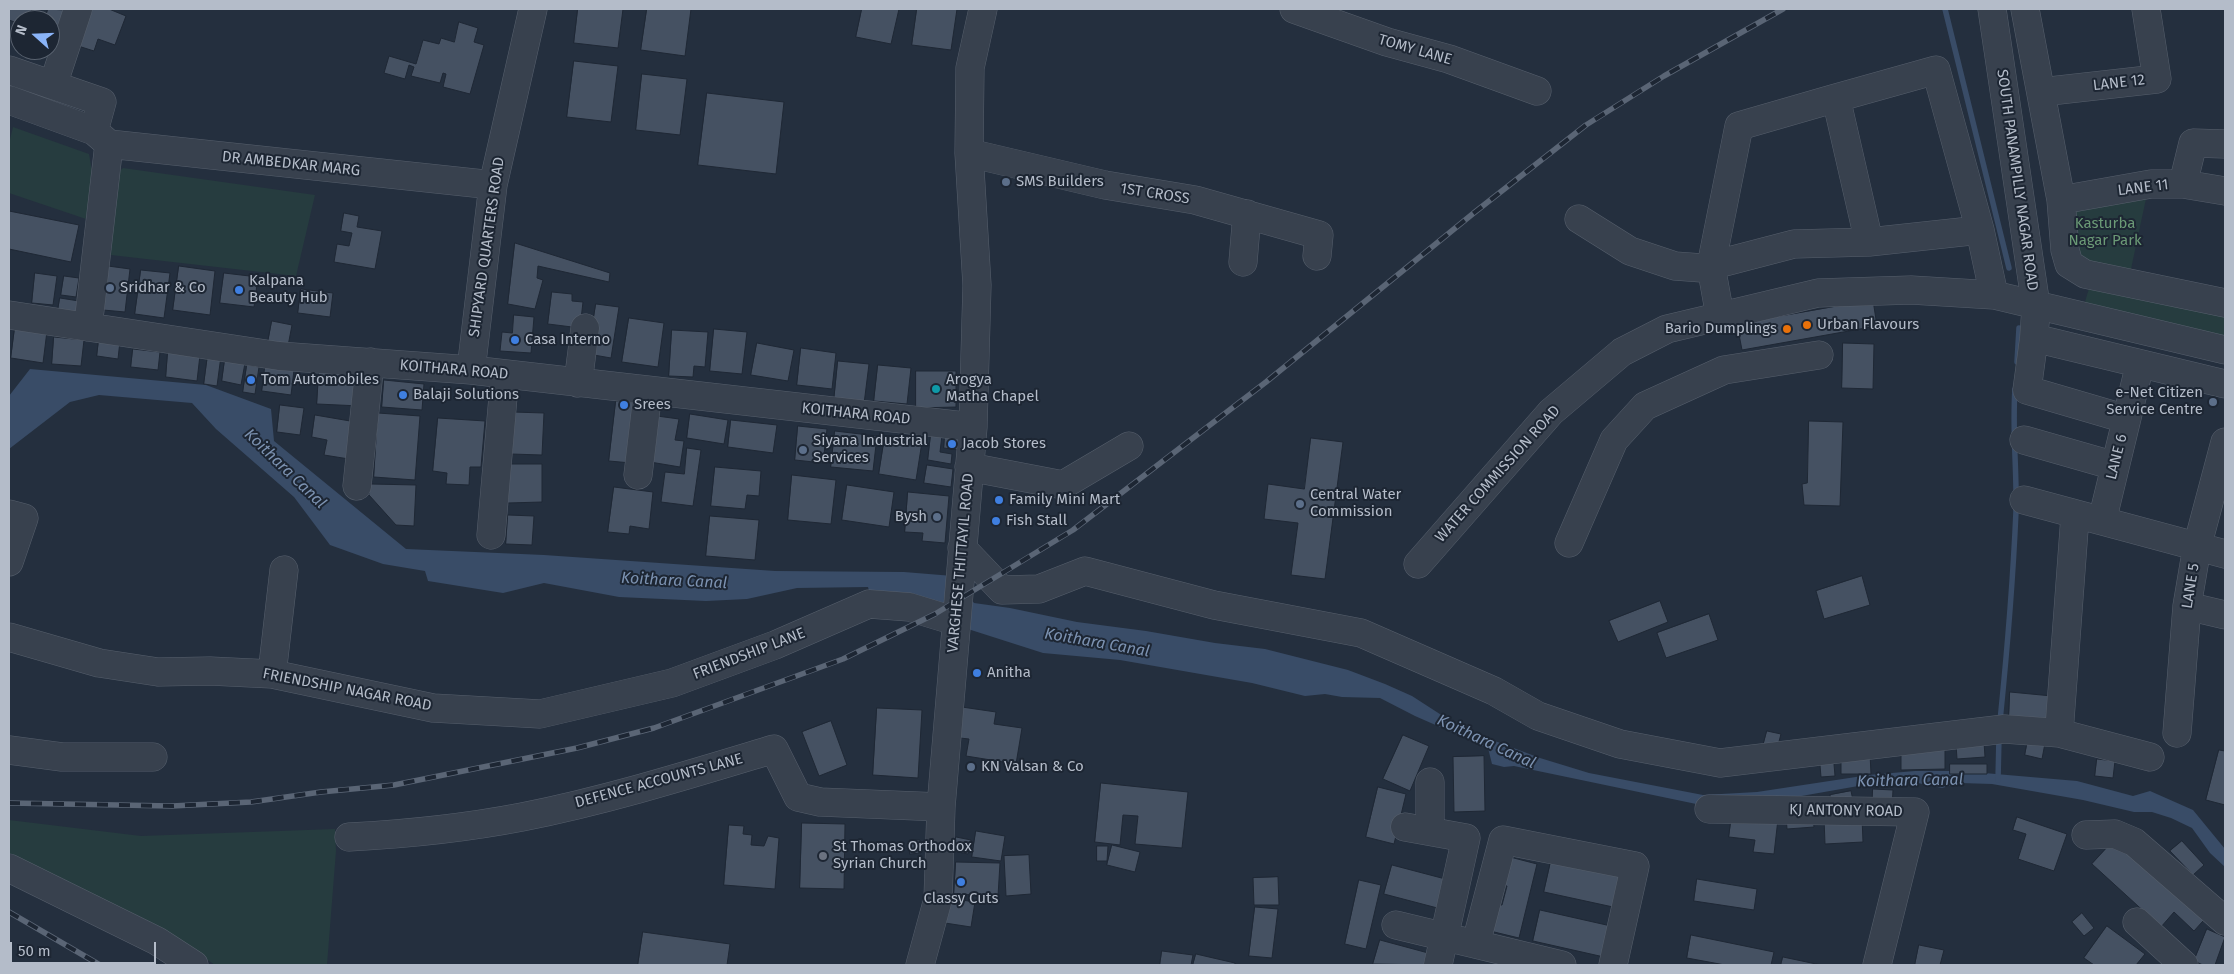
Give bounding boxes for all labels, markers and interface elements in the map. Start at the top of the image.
north arrow [10,10,60,60]
text: N [12,23,31,37]
street label: TOMY LANE [1376,31,1454,69]
street label: SOUTH PANAMPILLY NAGAR ROAD [1993,68,2041,292]
street label: LANE 12 [2092,71,2146,95]
street label: DR AMBEDKAR MARG [221,148,361,180]
street label: SHIPYARD QUARTERS ROAD [465,156,509,338]
place label: SMS Builders [1016,173,1104,191]
marker: SMS Builders [1000,176,1012,188]
street label: LANE 11 [2117,176,2169,200]
street label: 1ST CROSS [1119,180,1191,208]
park label: Kasturba Nagar Park [2068,215,2142,250]
place label: Kalpana Beauty Hub [249,272,328,307]
place label: Sridhar & Co [120,279,206,297]
marker: Sridhar & Co [104,282,116,294]
marker: Kalpana Beauty Hub [233,284,245,296]
place label: Urban Flavours [1817,316,1919,334]
marker: Urban Flavours [1801,319,1813,331]
place label: Bario Dumplings [1665,320,1777,338]
marker: Bario Dumplings [1781,323,1793,335]
place label: Casa Interno [525,331,610,349]
marker: Casa Interno [509,334,521,346]
street label: KOITHARA ROAD [399,356,509,384]
place label: Tom Automobiles [261,371,379,389]
place label: Arogya Matha Chapel [946,371,1039,406]
marker: Tom Automobiles [245,374,257,386]
marker: Arogya Matha Chapel [930,383,942,395]
place label: e-Net Citizen Service Centre [2106,384,2203,419]
place label: Balaji Solutions [413,386,519,404]
marker: Balaji Solutions [397,389,409,401]
place label: Srees [634,396,671,414]
marker: e-Net Citizen Service Centre [2207,396,2219,408]
marker: Srees [618,399,630,411]
street label: KOITHARA ROAD [801,399,911,429]
street label: WATER COMMISSION ROAD [1432,402,1564,546]
water label: Koithara Canal [240,425,330,513]
place label: Siyana Industrial Services [813,432,927,467]
street label: LANE 6 [2103,432,2131,482]
place label: Jacob Stores [962,435,1046,453]
marker: Jacob Stores [946,438,958,450]
marker: Siyana Industrial Services [797,444,809,456]
street label: VARGHESE THITTAYIL ROAD [944,473,978,653]
place label: Central Water Commission [1310,486,1401,521]
place label: Family Mini Mart [1009,491,1120,509]
marker: Family Mini Mart [993,494,1005,506]
marker: Central Water Commission [1294,498,1306,510]
place label: Bysh [895,508,927,526]
marker: Bysh [931,511,943,523]
place label: Fish Stall [1006,512,1067,530]
marker: Fish Stall [990,515,1002,527]
street label: LANE 5 [2179,562,2203,610]
water label: Koithara Canal [620,569,728,593]
street label: FRIENDSHIP LANE [690,624,808,684]
water label: Koithara Canal [1043,624,1151,662]
place label: Anitha [987,664,1031,682]
street label: FRIENDSHIP NAGAR ROAD [261,665,433,715]
marker: Anitha [971,667,983,679]
water label: Koithara Canal [1434,711,1538,773]
street label: DEFENCE ACCOUNTS LANE [573,750,745,812]
place label: KN Valsan & Co [981,758,1084,776]
marker: KN Valsan & Co [965,761,977,773]
water label: Koithara Canal [1857,770,1963,792]
street label: KJ ANTONY ROAD [1789,801,1903,821]
place label: St Thomas Orthodox Syrian Church [833,838,972,873]
marker: St Thomas Orthodox Syrian Church [817,850,829,862]
marker: Classy Cuts [955,876,967,888]
place label: Classy Cuts [924,890,998,908]
scale bar [12,932,159,964]
text: 50 m [18,942,51,960]

